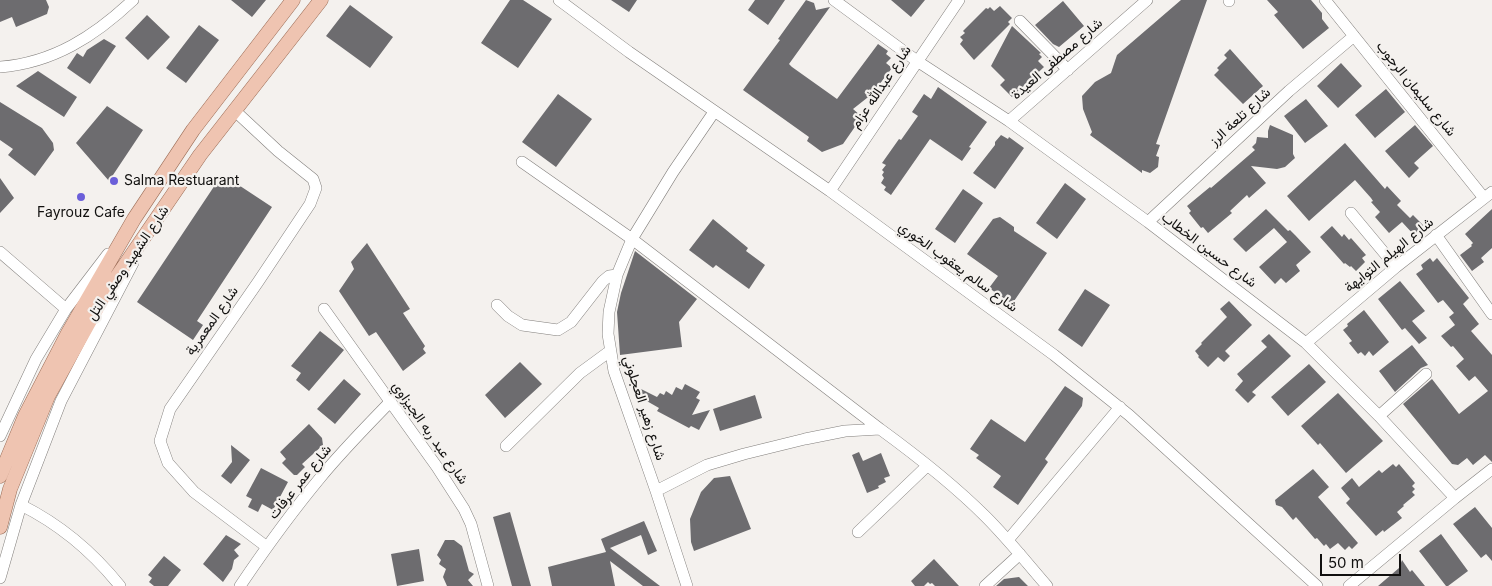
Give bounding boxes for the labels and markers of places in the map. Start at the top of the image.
place label: Salma Restuarant [124,173,239,189]
marker: Salma Restuarant [108,175,120,187]
marker: Fayrouz Cafe [75,191,87,203]
place label: Fayrouz Cafe [37,205,125,221]

